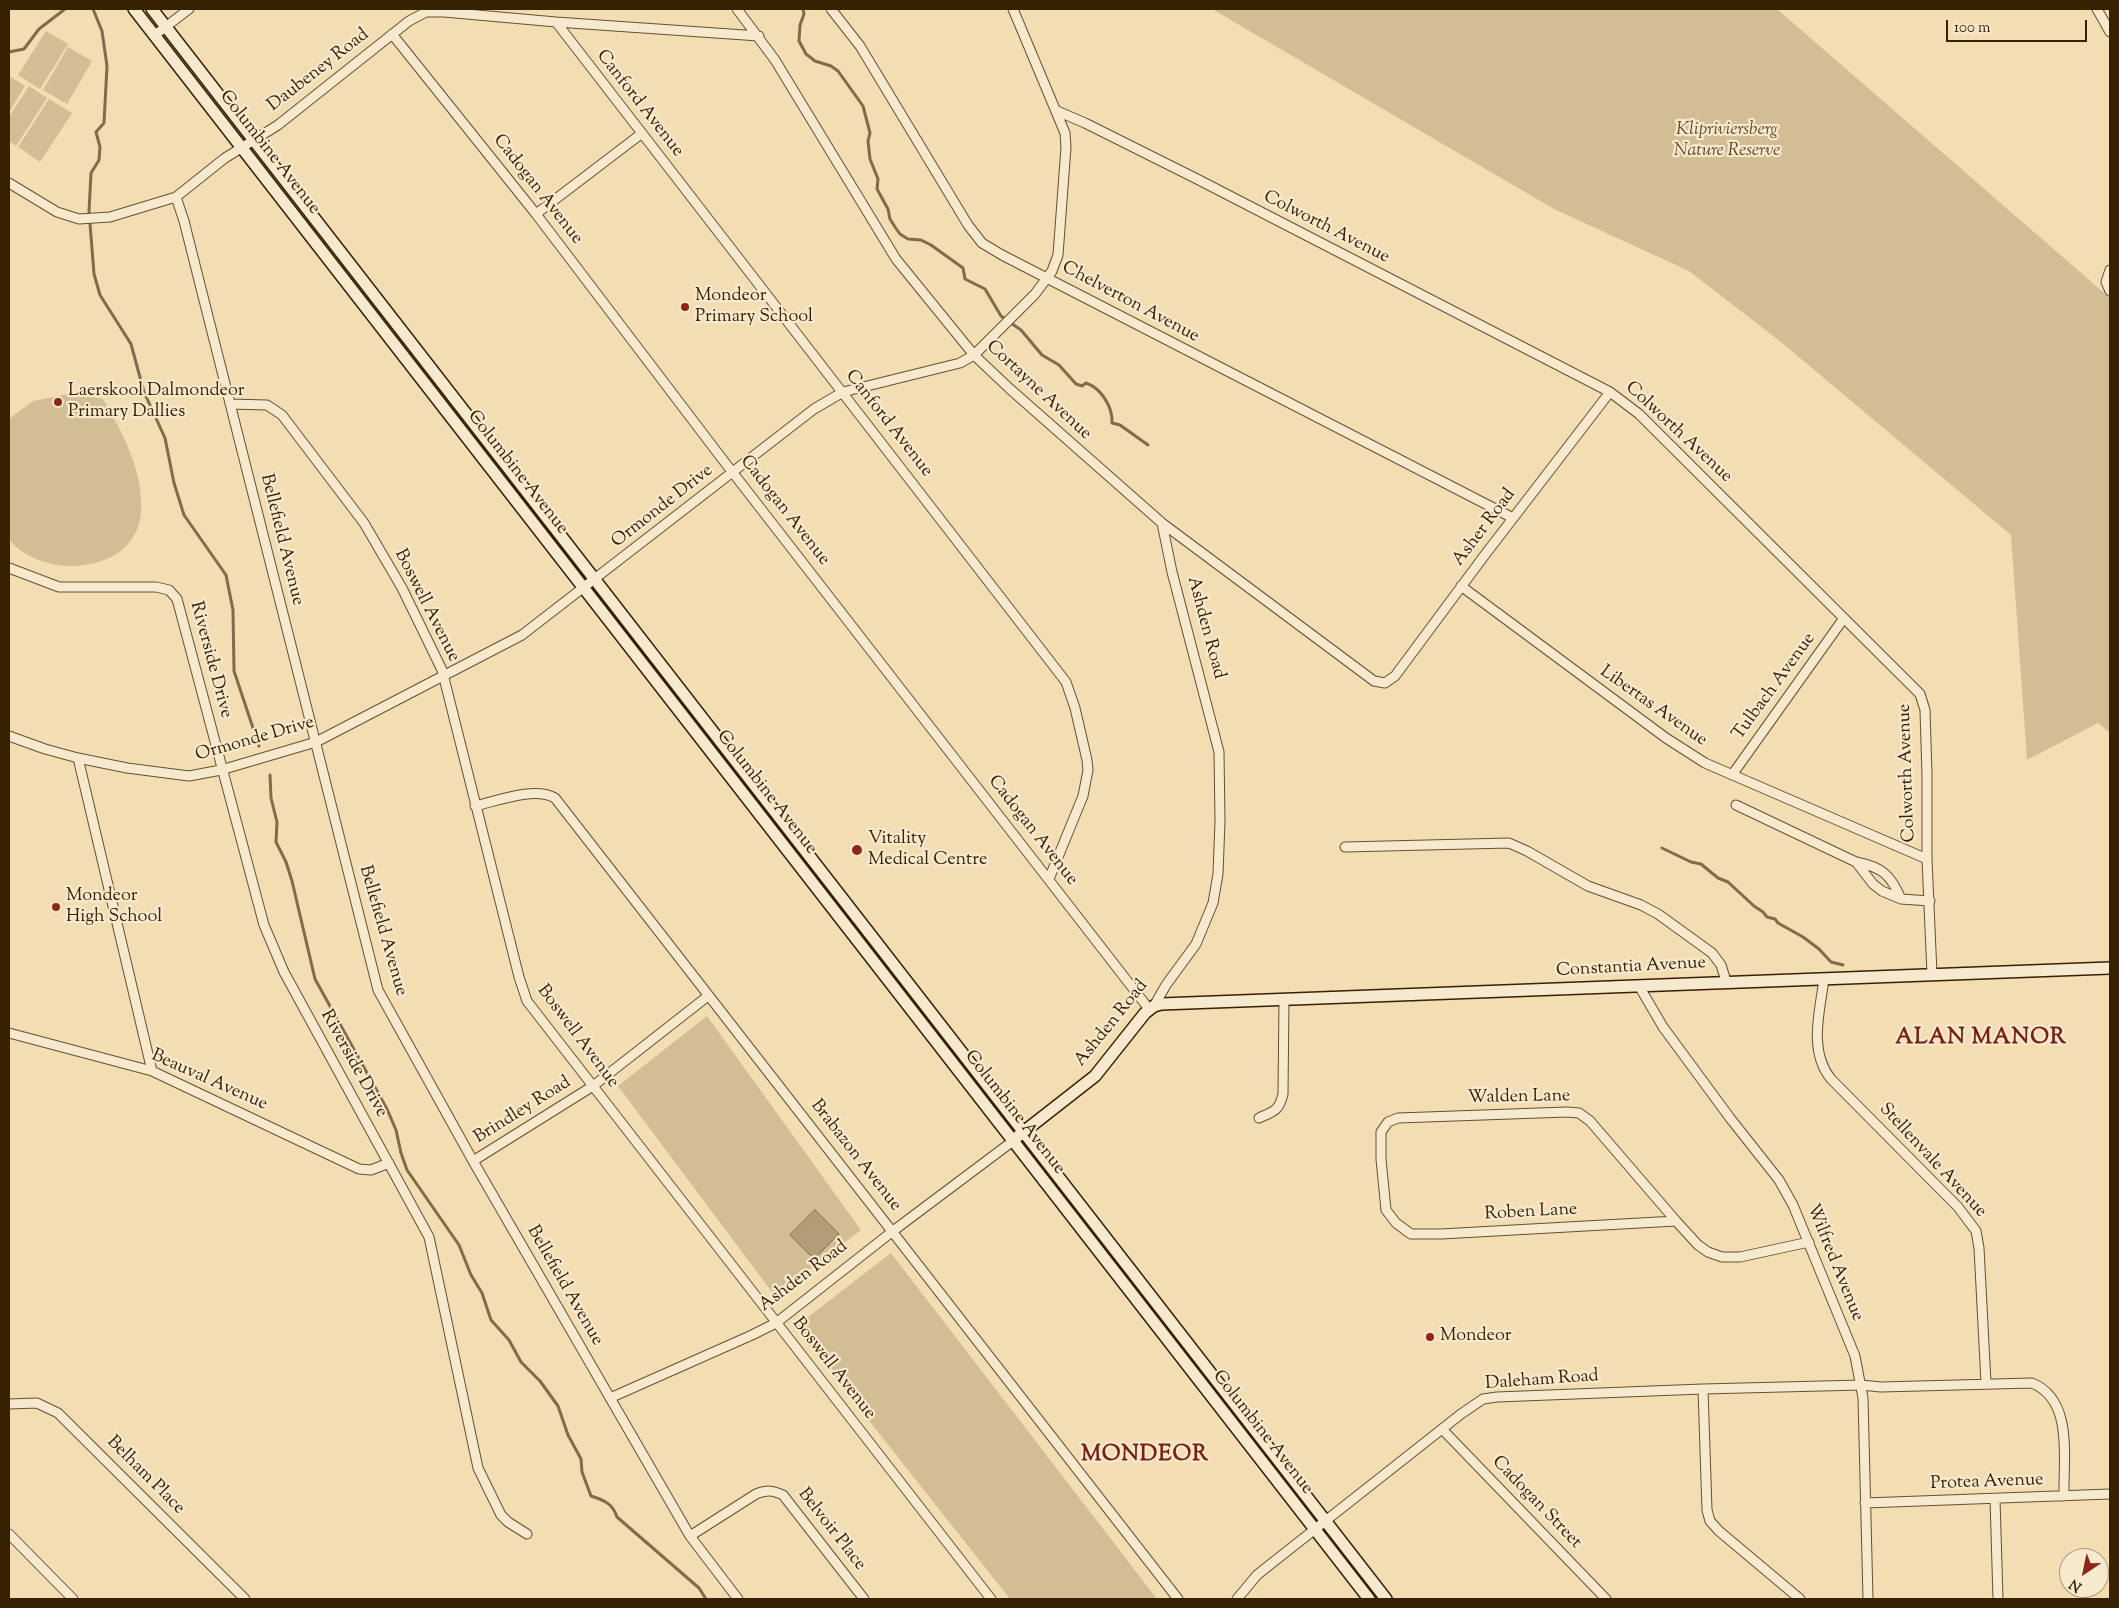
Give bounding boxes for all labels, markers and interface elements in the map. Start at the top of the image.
scale bar [1949,10,2090,42]
text: 100 m [1954,18,1990,39]
street label: Daubeney Road [264,25,374,117]
street label: Canford Avenue [591,46,687,162]
street label: Columbine Avenue [214,87,324,219]
park label: Klipriviersberg Nature Reserve [1674,120,1780,162]
street label: Cadogan Avenue [487,131,587,249]
street label: Colworth Avenue [1259,187,1393,269]
street label: Chelverton Avenue [1058,258,1202,348]
place label: Mondeor Primary School [695,286,813,328]
marker: Mondeor Primary School [679,301,691,313]
street label: Cortayne Avenue [981,337,1095,445]
street label: Canford Avenue [840,366,936,482]
street label: Colworth Avenue [1620,378,1736,488]
place label: Laerskool Dalmondeor Primary Dallies [68,381,245,424]
marker: Laerskool Dalmondeor Primary Dallies [52,396,64,408]
street label: Columbine Avenue [462,407,572,539]
street label: Cadogan Avenue [734,452,834,570]
street label: Ormonde Drive [608,461,718,553]
street label: Bellefield Avenue [254,472,308,608]
street label: Asher Road [1449,485,1521,571]
street label: Boswell Avenue [388,546,464,666]
street label: Ashden Road [1181,574,1229,682]
street label: Riverside Drive [184,599,236,721]
street label: Tulbach Avenue [1729,629,1821,745]
street label: Libertas Avenue [1595,662,1711,752]
street label: Colworth Avenue [1895,703,1921,843]
street label: Ormonde Drive [193,713,317,767]
street label: Columbine Avenue [711,727,821,859]
street label: Cadogan Avenue [982,772,1082,890]
place label: Vitality Medical Centre [868,829,987,872]
marker: Vitality Medical Centre [850,843,864,857]
street label: Bellefield Avenue [353,863,411,999]
place label: Mondeor High School [66,886,162,929]
marker: Mondeor High School [50,901,62,913]
street label: Constantia Avenue [1556,953,1706,983]
street label: Ashden Road [1070,976,1154,1072]
street label: Boswell Avenue [531,981,623,1093]
street label: Riverside Drive [315,1006,391,1122]
district label: ALAN MANOR [1894,1026,2068,1052]
street label: Beauval Avenue [148,1046,270,1116]
street label: Columbine Avenue [959,1047,1069,1179]
street label: Brindley Road [471,1073,575,1149]
street label: Walden Lane [1467,1086,1571,1110]
street label: Brabazon Avenue [805,1096,905,1216]
street label: Stellenvale Avenue [1873,1099,1991,1223]
street label: Roben Lane [1484,1200,1578,1226]
street label: Wilfred Avenue [1801,1201,1867,1325]
street label: Bellefield Avenue [521,1222,607,1350]
street label: Ashden Road [755,1237,853,1317]
street label: Boswell Avenue [786,1314,880,1424]
place label: Mondeor [1440,1326,1512,1348]
marker: Mondeor [1424,1331,1436,1343]
street label: Daleham Road [1485,1366,1599,1396]
street label: Columbine Avenue [1207,1367,1317,1499]
street label: Belham Place [101,1432,189,1520]
district label: MONDEOR [1080,1443,1210,1469]
street label: Cadogan Street [1486,1452,1586,1554]
street label: Protea Avenue [1930,1470,2044,1496]
street label: Belvoir Place [792,1485,870,1575]
north arrow [2059,1548,2109,1598]
text: N [2066,1573,2086,1596]

